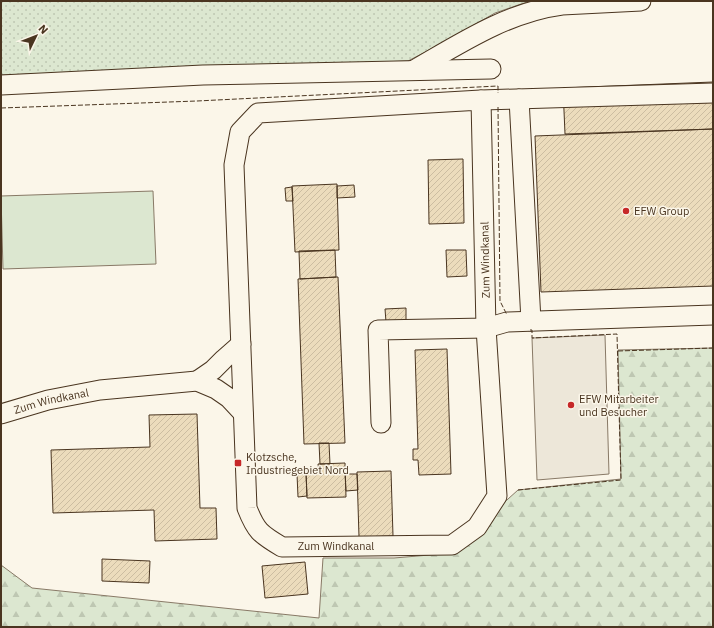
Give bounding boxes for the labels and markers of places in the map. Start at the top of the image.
place label: EFW Group [634,204,689,218]
marker: EFW Group [621,206,631,216]
place label: EFW Mitarbeiter und Besucher [579,392,658,419]
marker: EFW Mitarbeiter und Besucher [566,400,576,410]
place label: Klotzsche, Industriegebiet Nord [246,450,349,477]
marker: Klotzsche, Industriegebiet Nord [233,458,243,468]

